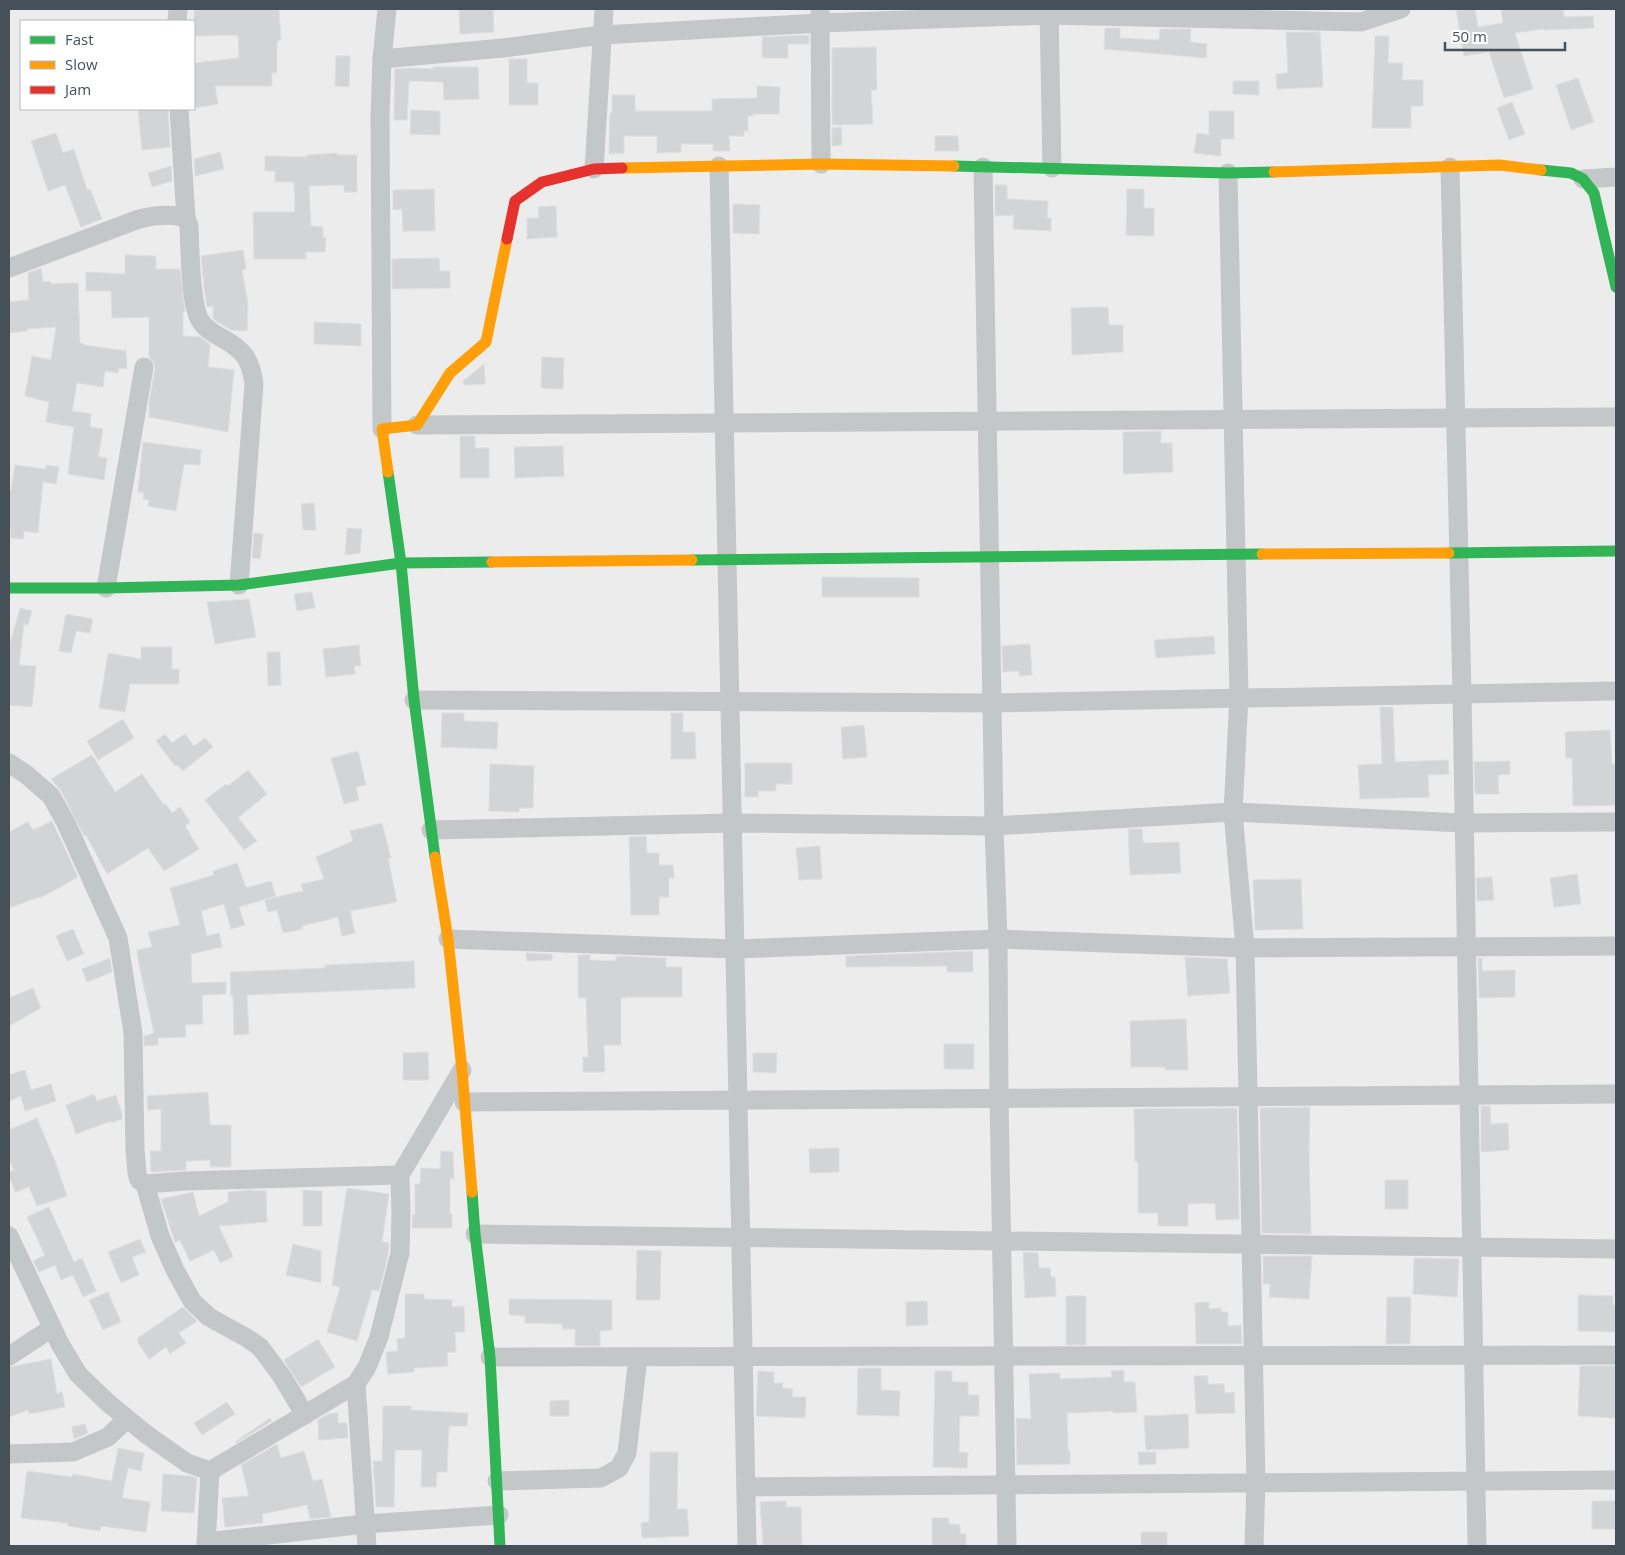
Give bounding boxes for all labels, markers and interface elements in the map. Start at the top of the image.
legend [20,20,195,110]
scale bar [1445,20,1565,52]
text: 50 m [1452,26,1487,46]
text: Fast [65,29,94,49]
text: Slow [65,54,98,74]
text: Jam [63,79,91,99]

